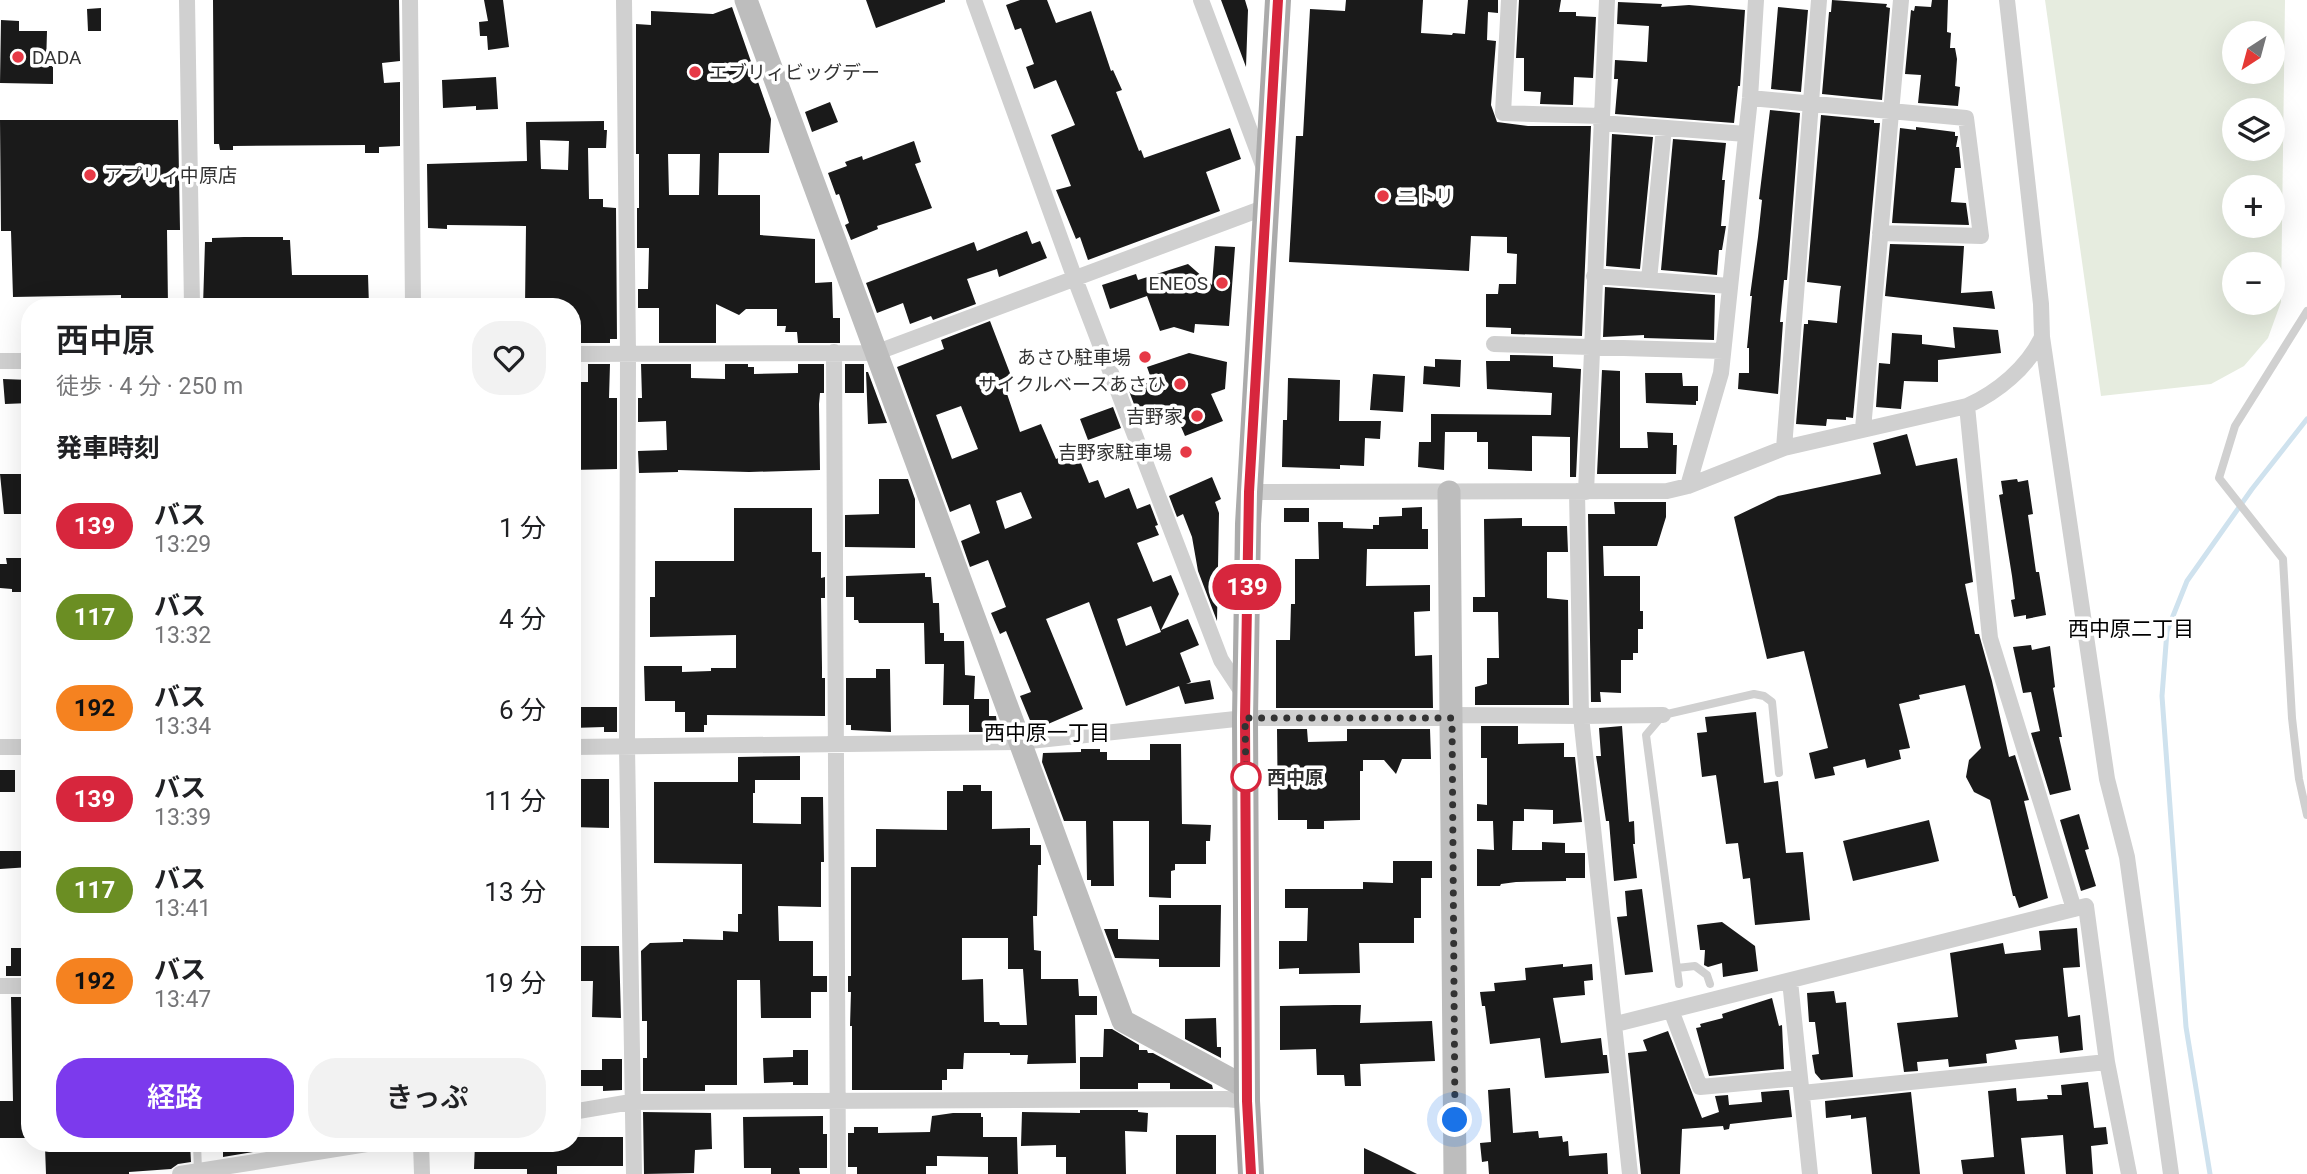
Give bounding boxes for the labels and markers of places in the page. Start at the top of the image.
place label: DADA [32,46,82,69]
marker: DADA [10,49,26,65]
place label: エブリィビッグデー [709,61,880,84]
marker: エブリィビッグデー [687,64,703,80]
place label: アプリィ中原店 [104,164,237,187]
marker: アプリィ中原店 [82,167,98,183]
place label: ニトリ [1397,185,1454,208]
marker: ニトリ [1375,188,1391,204]
place label: ENEOS [1148,272,1208,295]
marker: ENEOS [1214,275,1230,291]
place label: あさひ駐車場 [1017,346,1131,369]
marker: あさひ駐車場 [1137,349,1153,365]
place label: サイクルベースあさひ [978,373,1166,396]
marker: サイクルベースあさひ [1172,376,1188,392]
place label: 吉野家 [1126,405,1183,428]
marker: 吉野家 [1189,408,1205,424]
place label: 吉野家駐車場 [1058,441,1172,464]
marker: 吉野家駐車場 [1178,444,1194,460]
marker: 西中原 [1231,762,1261,792]
place label: 西中原 [1267,766,1324,789]

